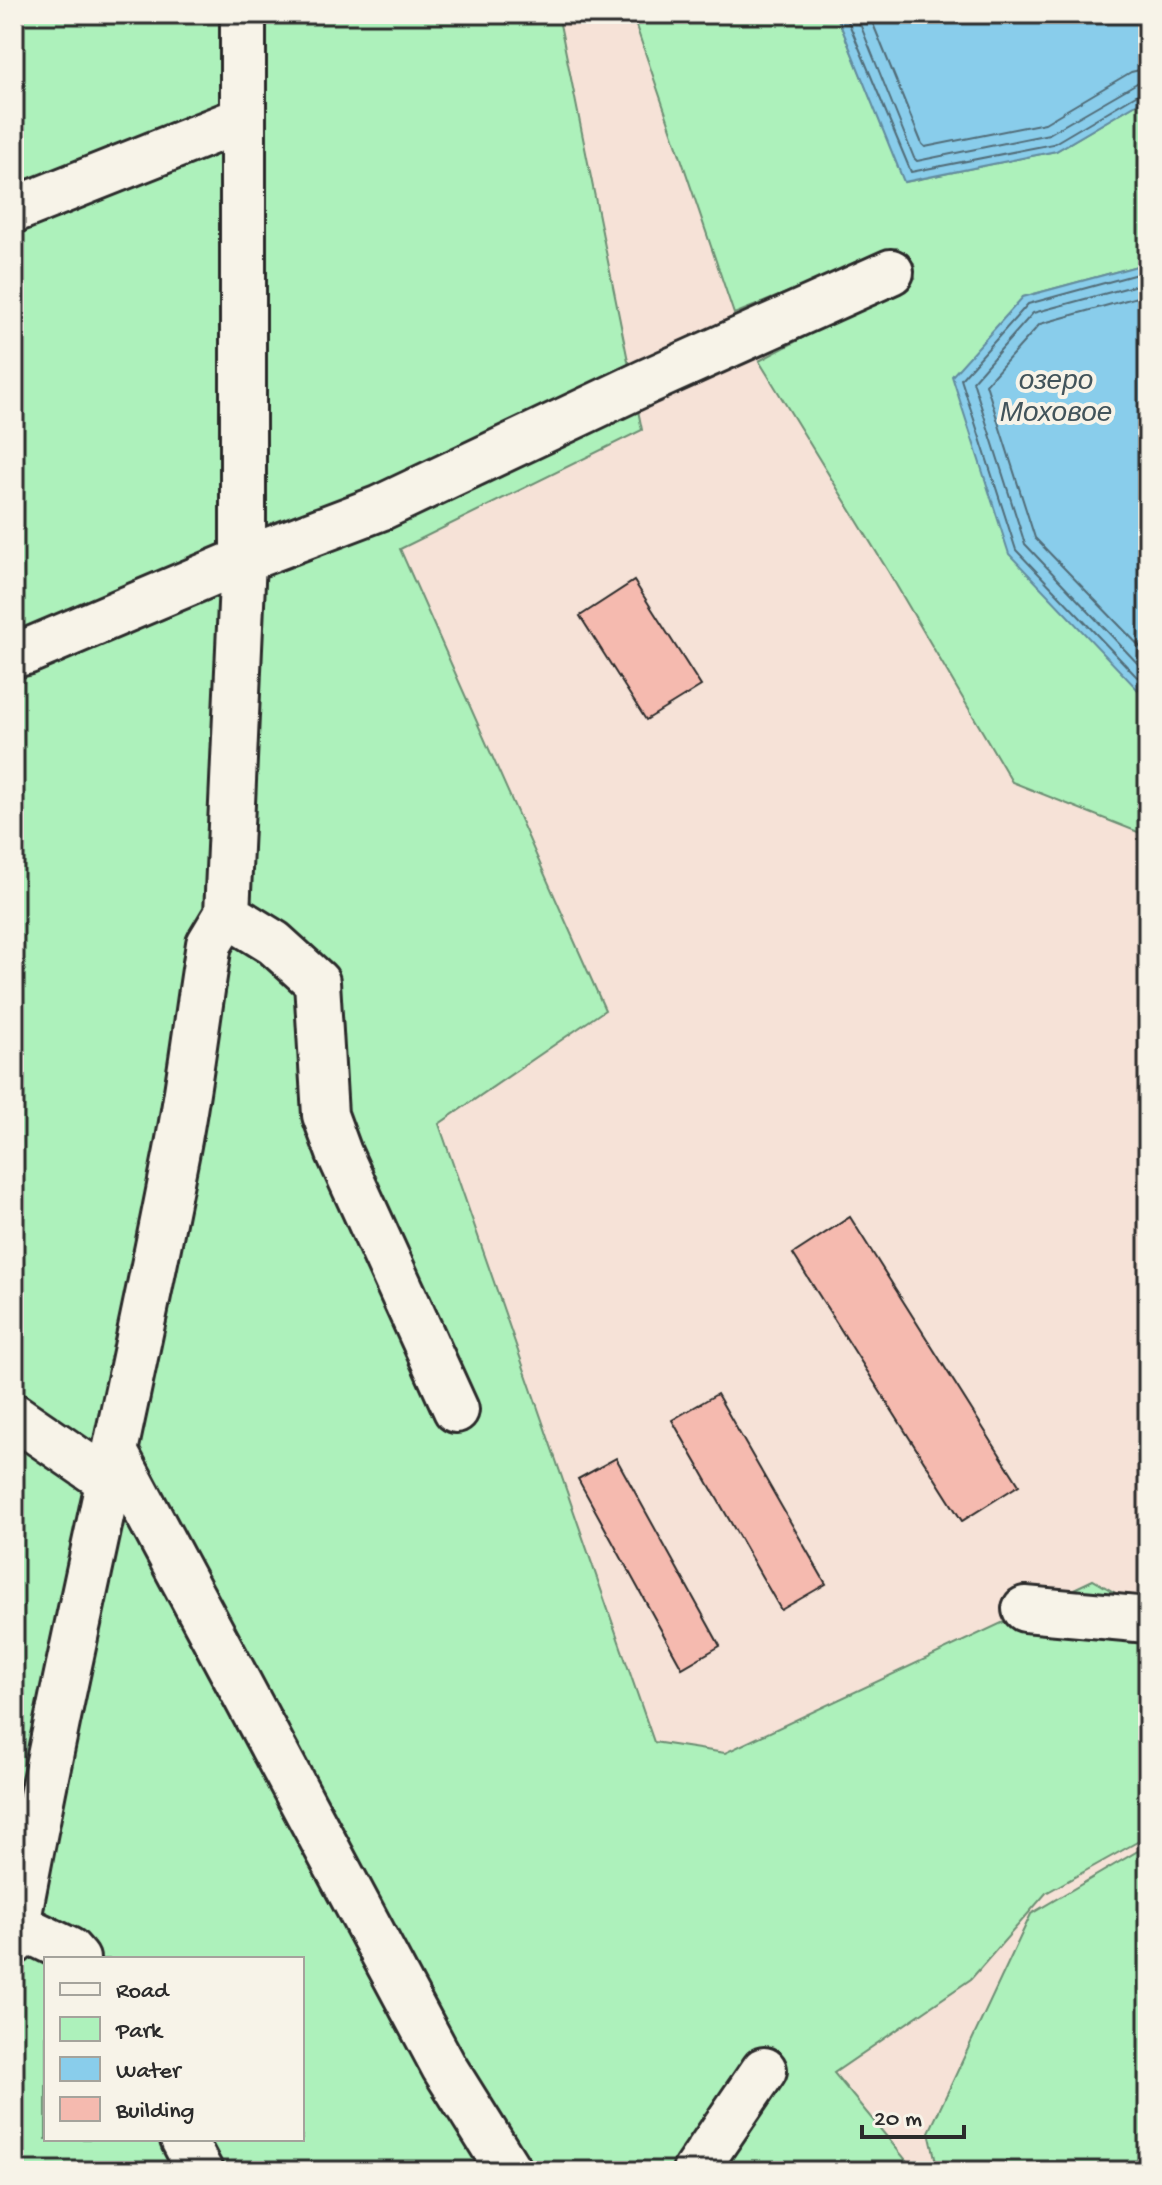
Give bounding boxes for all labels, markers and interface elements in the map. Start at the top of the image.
water label: озеро Моховое [1000,367,1112,432]
legend [44,1957,304,2141]
text: Road [116,1978,170,2007]
text: Park [115,2018,164,2047]
text: Water [116,2058,183,2087]
scale bar [862,2089,964,2139]
text: Building [115,2098,194,2127]
text: 20 m [874,2106,922,2135]

